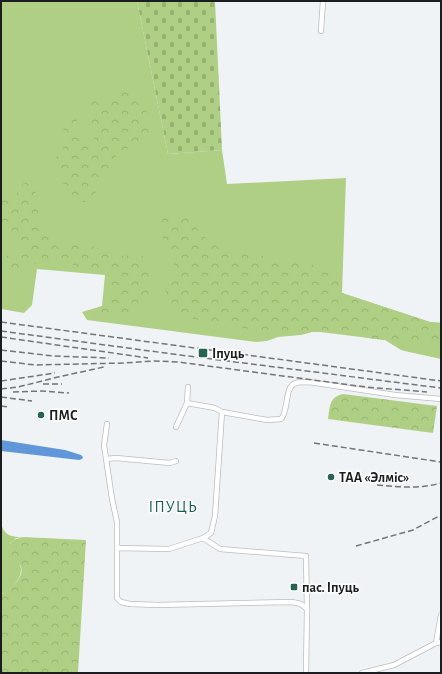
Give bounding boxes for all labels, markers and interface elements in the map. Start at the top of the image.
marker: Іпуць [197,347,209,359]
place label: Іпуць [212,347,245,361]
place label: ПМС [49,409,78,423]
marker: ПМС [36,410,46,420]
place label: ТАА «Элміс» [339,471,409,485]
marker: ТАА «Элміс» [326,472,336,482]
district label: ІПУЦЬ [148,499,198,515]
place label: пас. Іпуць [302,581,360,595]
marker: пас. Іпуць [289,582,299,592]

